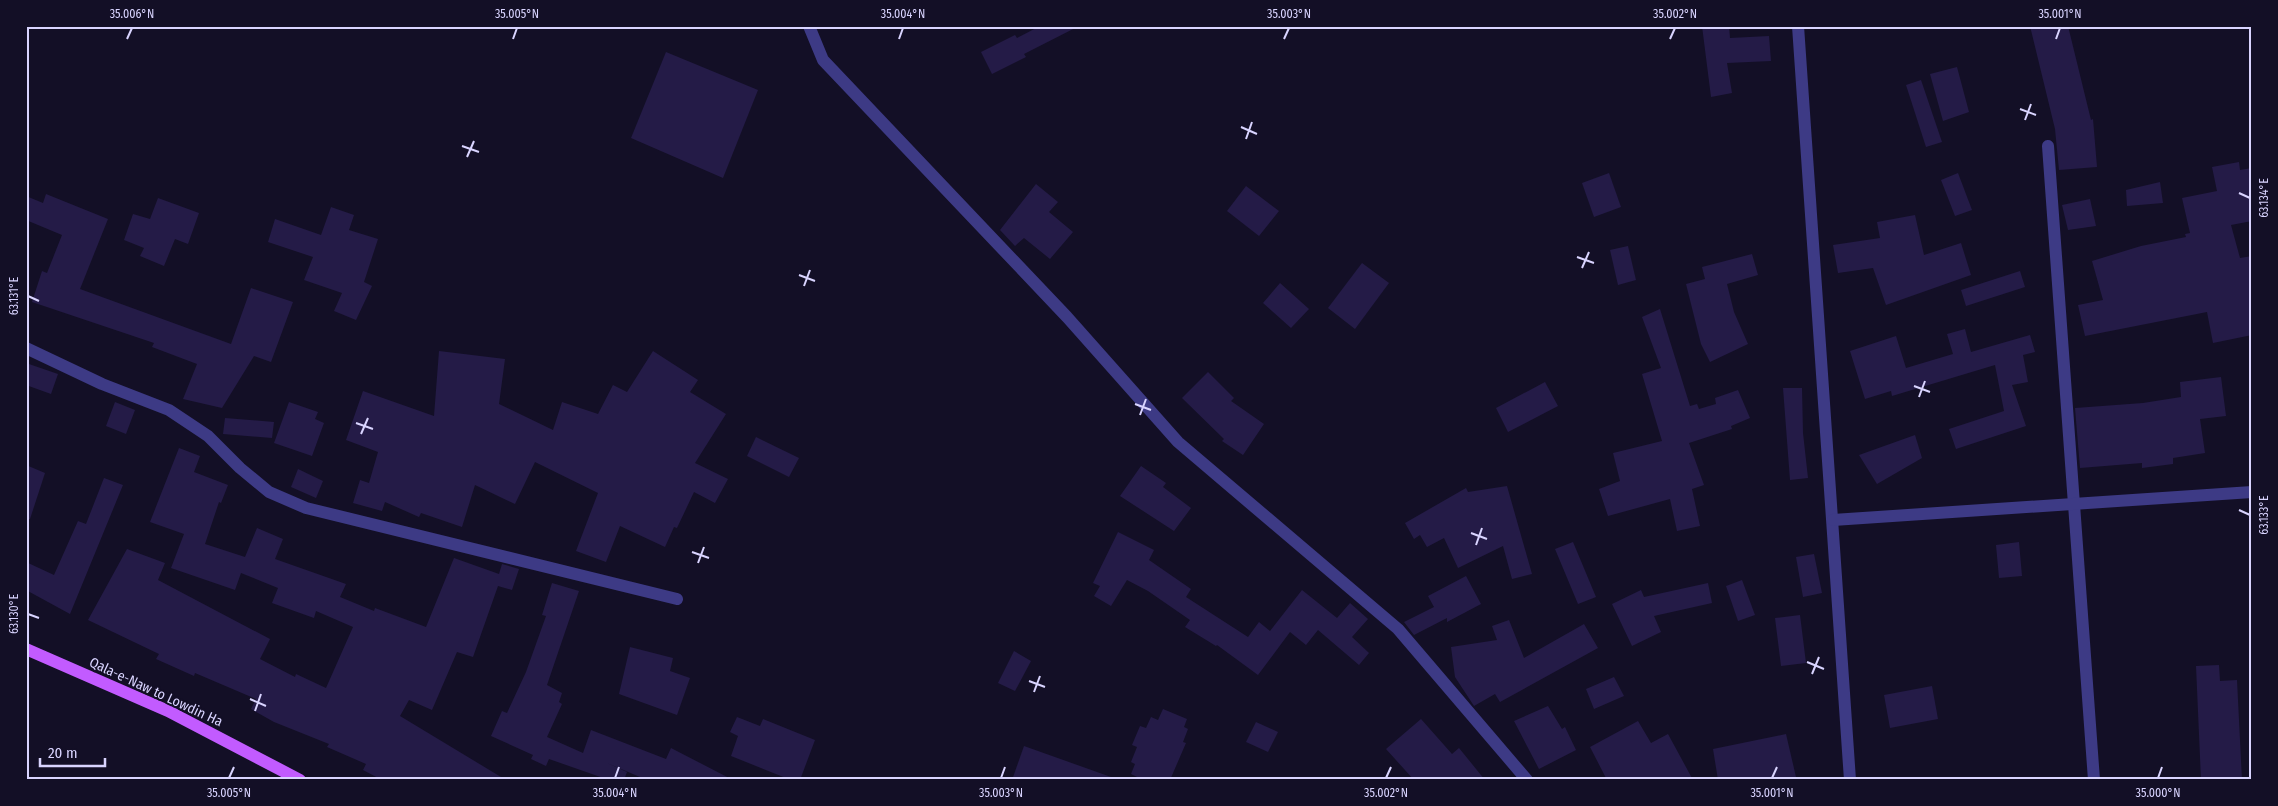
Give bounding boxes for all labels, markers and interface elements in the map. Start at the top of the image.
text: 35.006°N [110,7,154,21]
text: 35.005°N [495,7,539,21]
text: 35.004°N [881,7,925,21]
text: 35.003°N [1267,7,1311,21]
text: 35.002°N [1653,7,1697,21]
text: 35.001°N [2038,7,2082,21]
text: 63.134°E [2257,178,2271,218]
text: 63.131°E [7,276,21,315]
text: 63.133°E [2257,495,2271,535]
text: 63.130°E [7,594,21,634]
street label: Qala-e-Naw to Lowdin Ha [87,654,226,730]
scale bar [40,736,105,768]
text: 20 m [48,744,78,762]
text: 35.005°N [207,786,251,800]
text: 35.004°N [593,786,637,800]
text: 35.003°N [979,786,1023,800]
text: 35.002°N [1364,786,1408,800]
text: 35.001°N [1750,786,1794,800]
text: 35.000°N [2136,786,2181,800]

